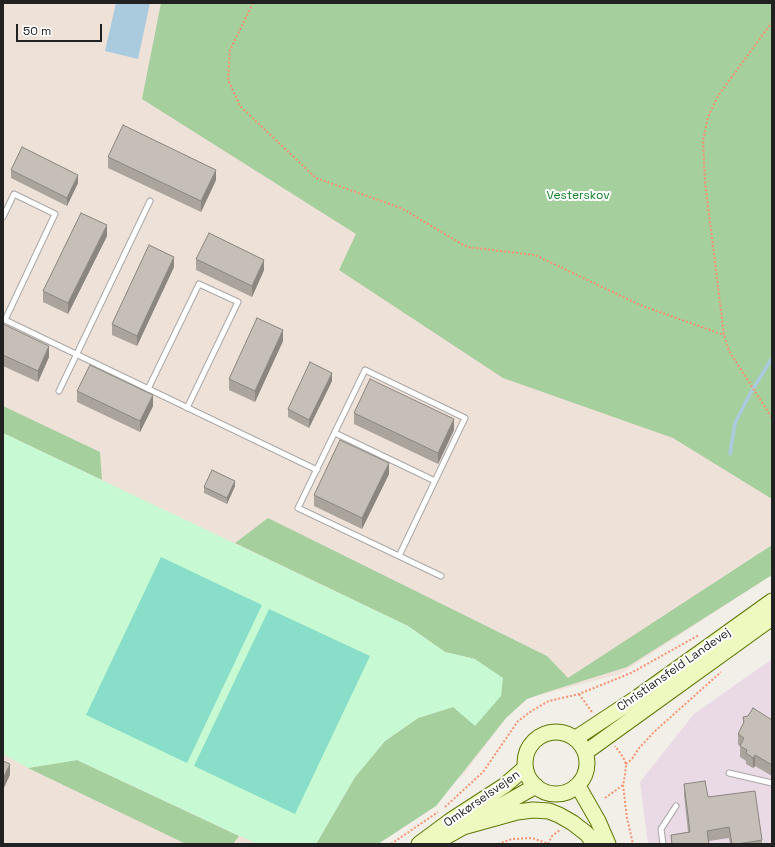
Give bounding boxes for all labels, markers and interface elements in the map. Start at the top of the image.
scale bar [18,16,104,42]
text: 50 m [23,23,51,39]
park label: Vesterskov [546,189,610,203]
street label: Christiansfeld Landevej [615,625,733,715]
street label: Omkørselsvejen [441,767,523,831]

